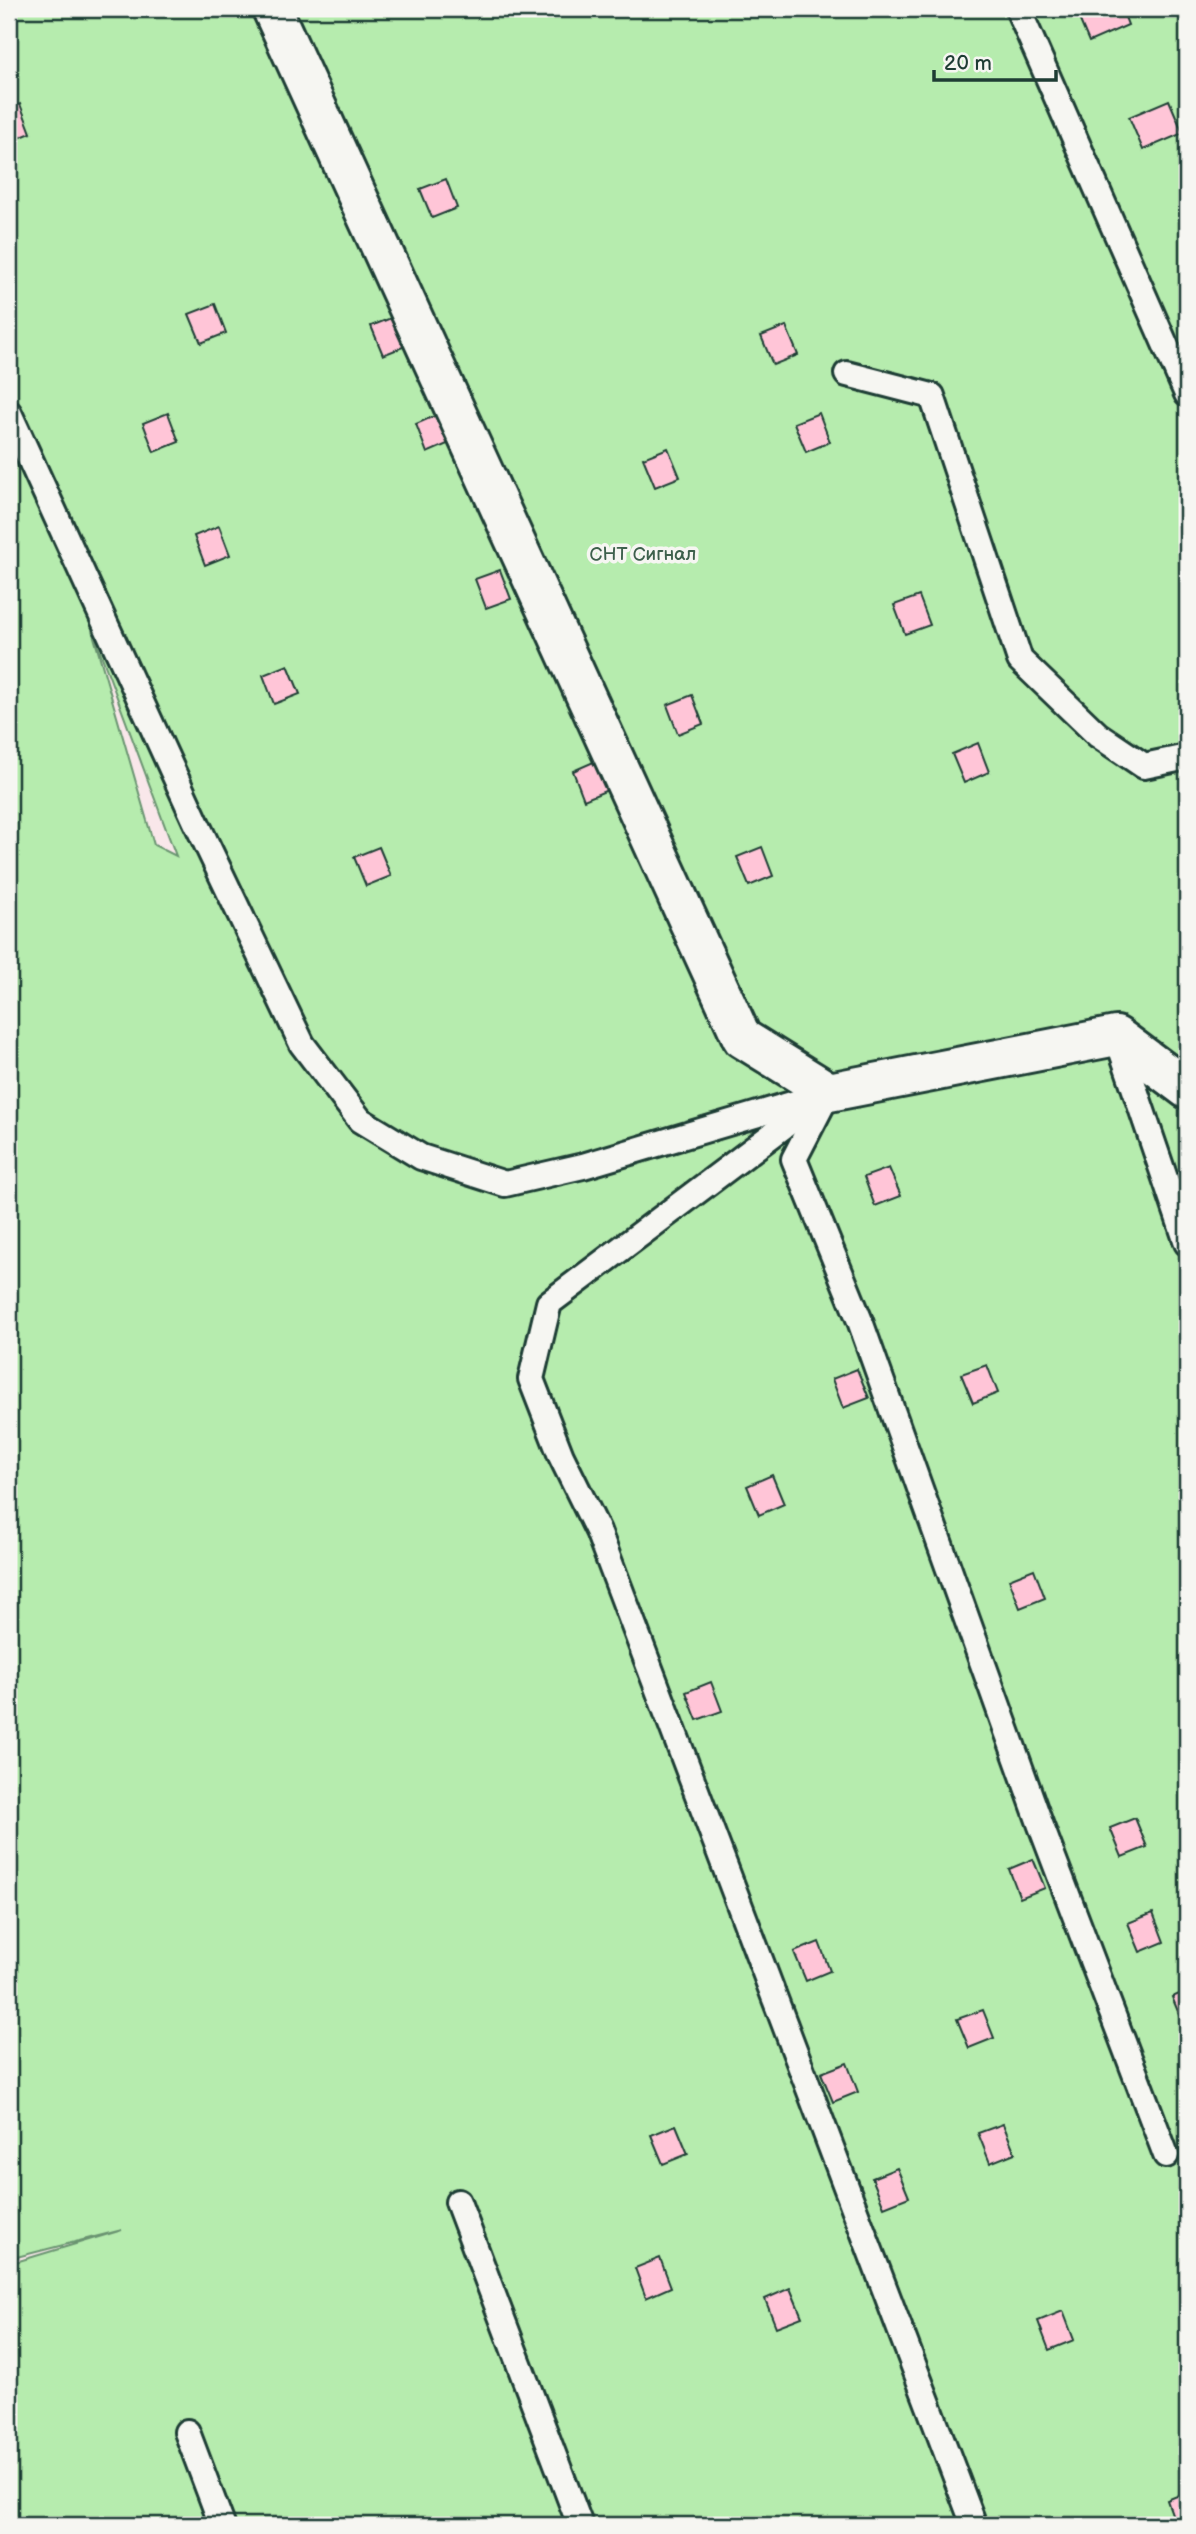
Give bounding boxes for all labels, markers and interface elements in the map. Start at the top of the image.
scale bar [934,38,1056,82]
text: 20 m [944,51,992,76]
park label: СНТ Сигнал [590,543,696,566]

